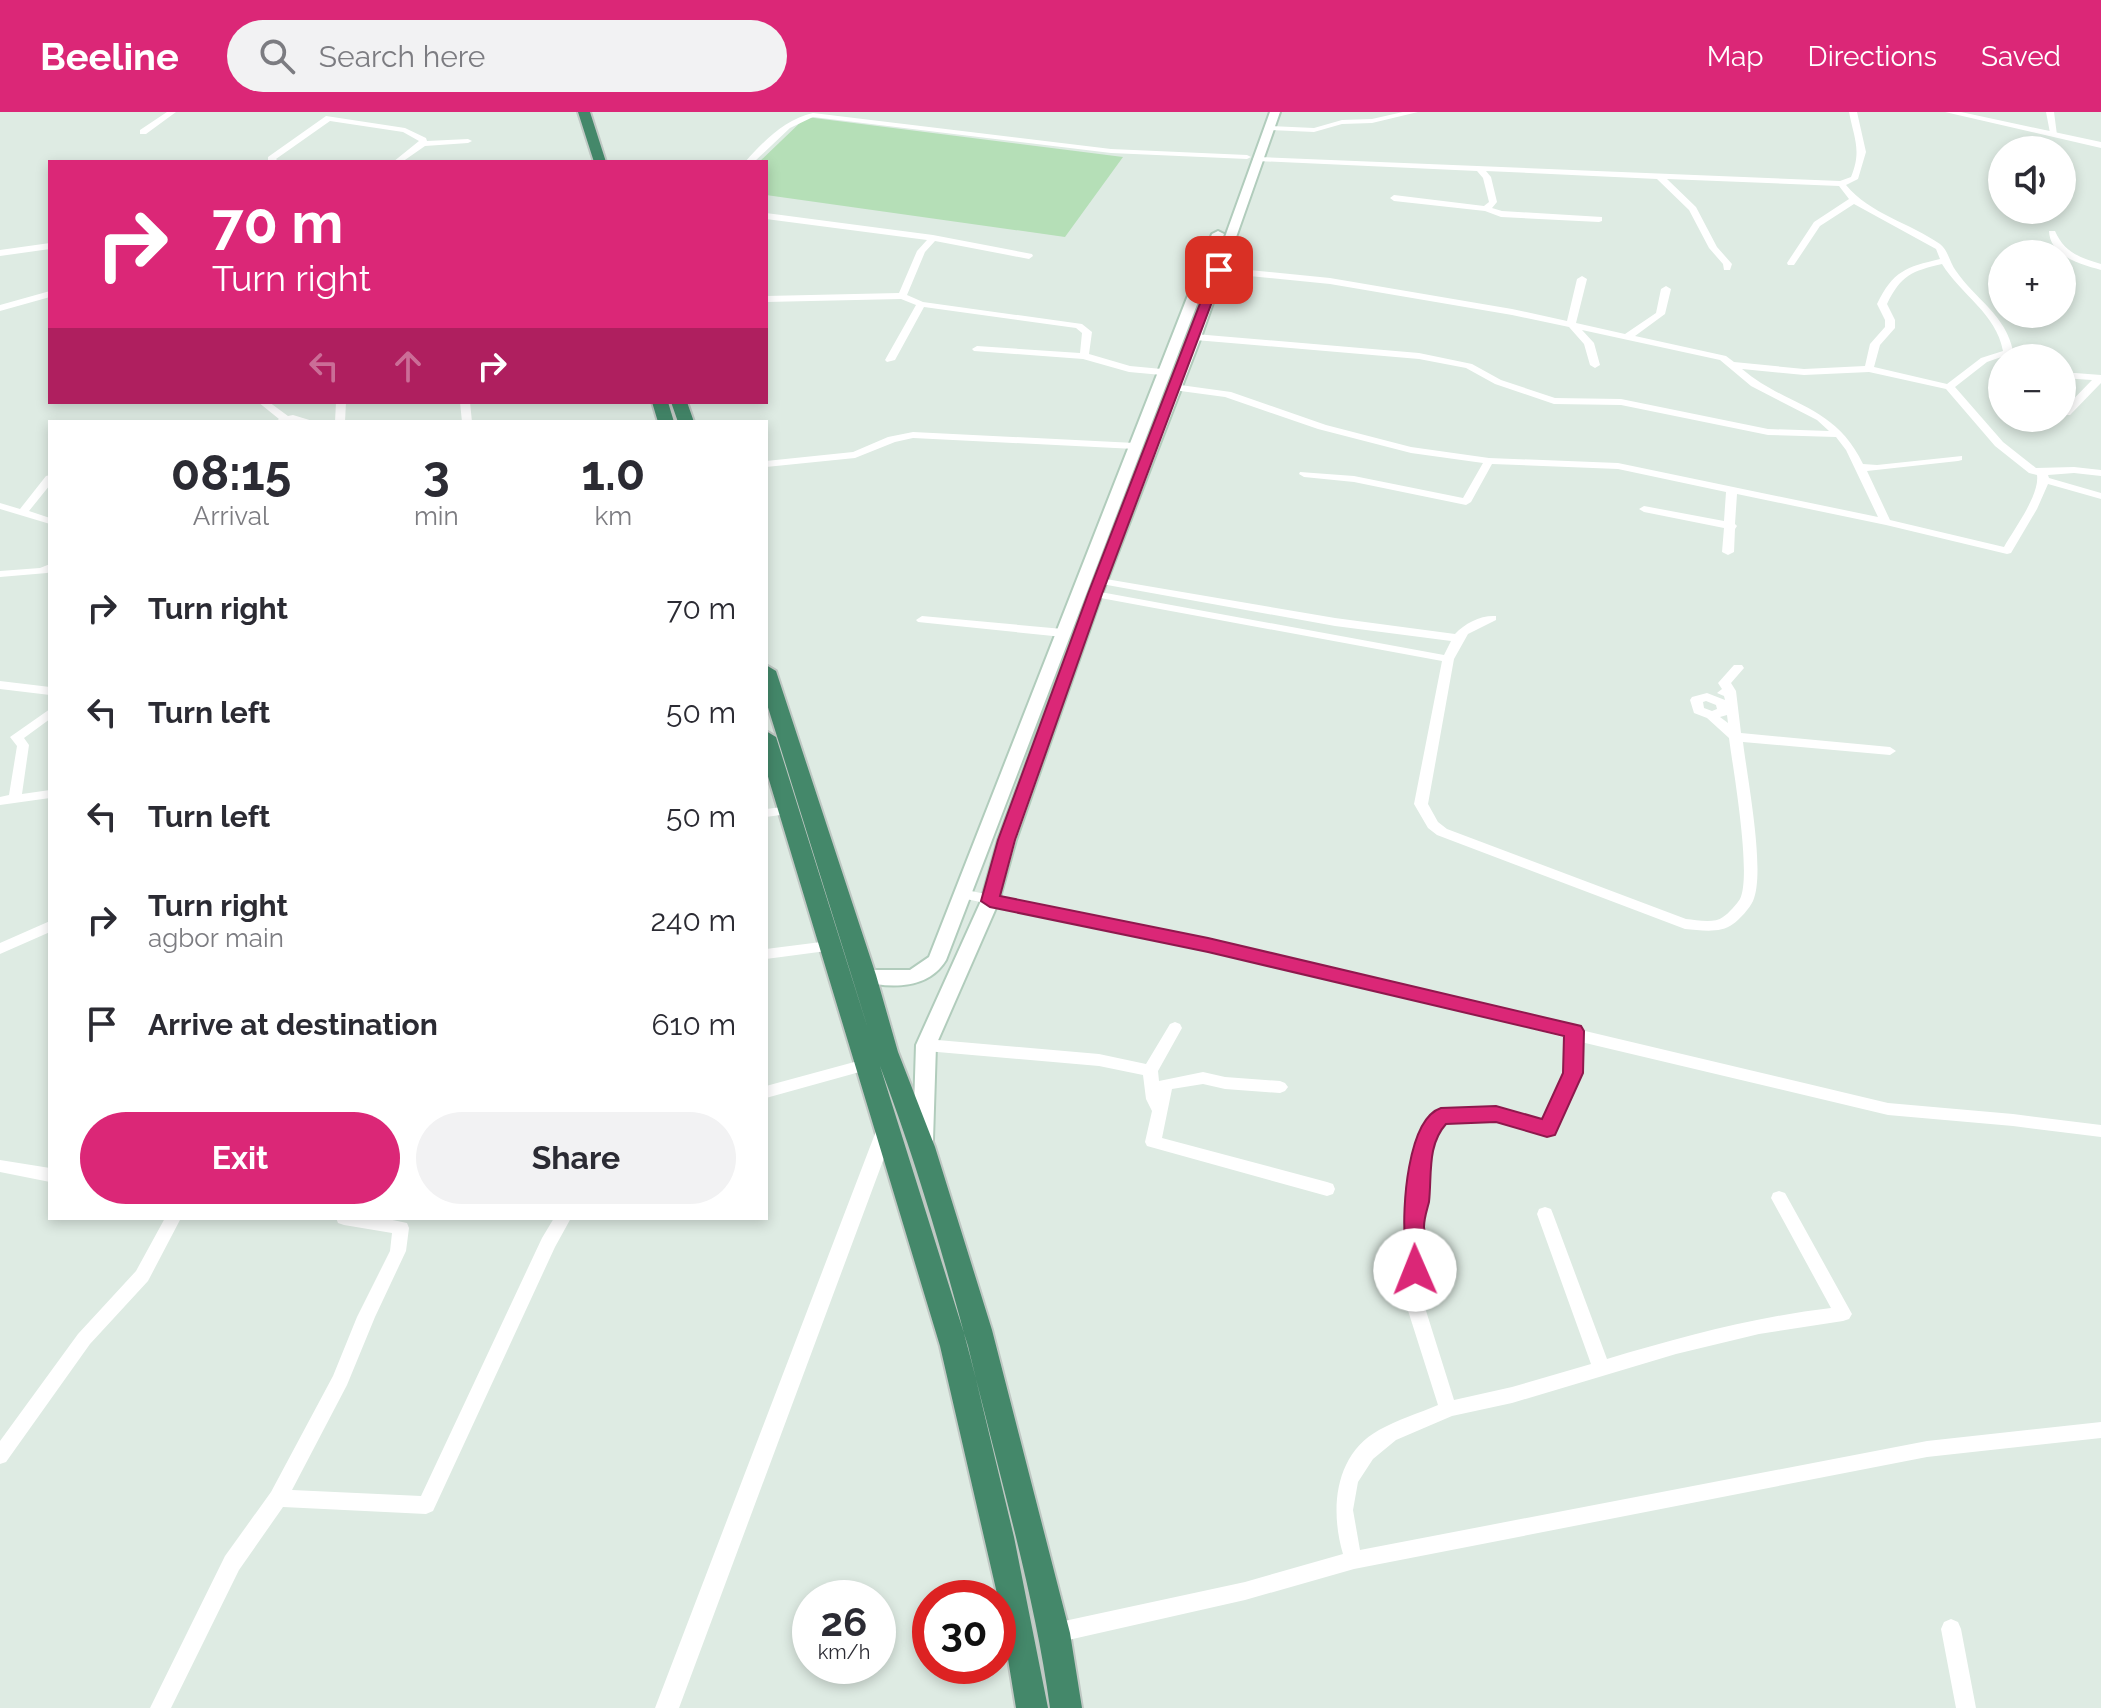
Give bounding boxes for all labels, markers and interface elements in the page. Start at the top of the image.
search box [227,20,787,92]
text: Beeline [40,34,179,79]
icon: search [255,34,299,78]
text: Search here [319,39,485,74]
text: Map [1707,40,1764,73]
text: Directions [1808,40,1937,73]
text: Saved [1981,40,2061,73]
map controls [1988,136,2076,432]
button: sound [1988,136,2076,224]
text: 70 m [212,190,343,256]
icon: right [80,192,184,296]
pin [1185,236,1253,304]
button: + [1988,240,2076,328]
icon: arrive [1197,248,1241,292]
text: Turn right [212,257,371,299]
icon: left [302,344,346,388]
icon: ahead [386,344,430,388]
icon: right [470,344,514,388]
button: − [1988,344,2076,432]
text: 08:15 [171,445,291,501]
text: 3 [423,445,450,501]
text: 1.0 [581,445,645,501]
text: Arrival [193,501,269,531]
text: min [414,501,459,531]
text: km [594,501,632,531]
icon: right [80,586,124,630]
text: Turn right [148,591,288,626]
text: 70 m [666,591,736,626]
icon: left [80,690,124,734]
text: Turn left [148,695,270,730]
text: 50 m [666,695,736,730]
icon: left [80,794,124,838]
text: Turn left [148,799,270,834]
text: 50 m [666,799,736,834]
text: Turn right [148,888,288,923]
icon: right [80,898,124,942]
text: 240 m [650,903,736,938]
text: agbor main [148,923,284,953]
icon: arrive [80,1002,124,1046]
text: Arrive at destination [148,1007,438,1042]
text: 610 m [651,1007,736,1042]
button: Exit [80,1112,400,1204]
button: Share [416,1112,736,1204]
position arrow [1373,1228,1457,1312]
speed limit sign: 30 [912,1580,1016,1684]
text: 26 [821,1598,867,1645]
text: km/h [818,1640,870,1664]

